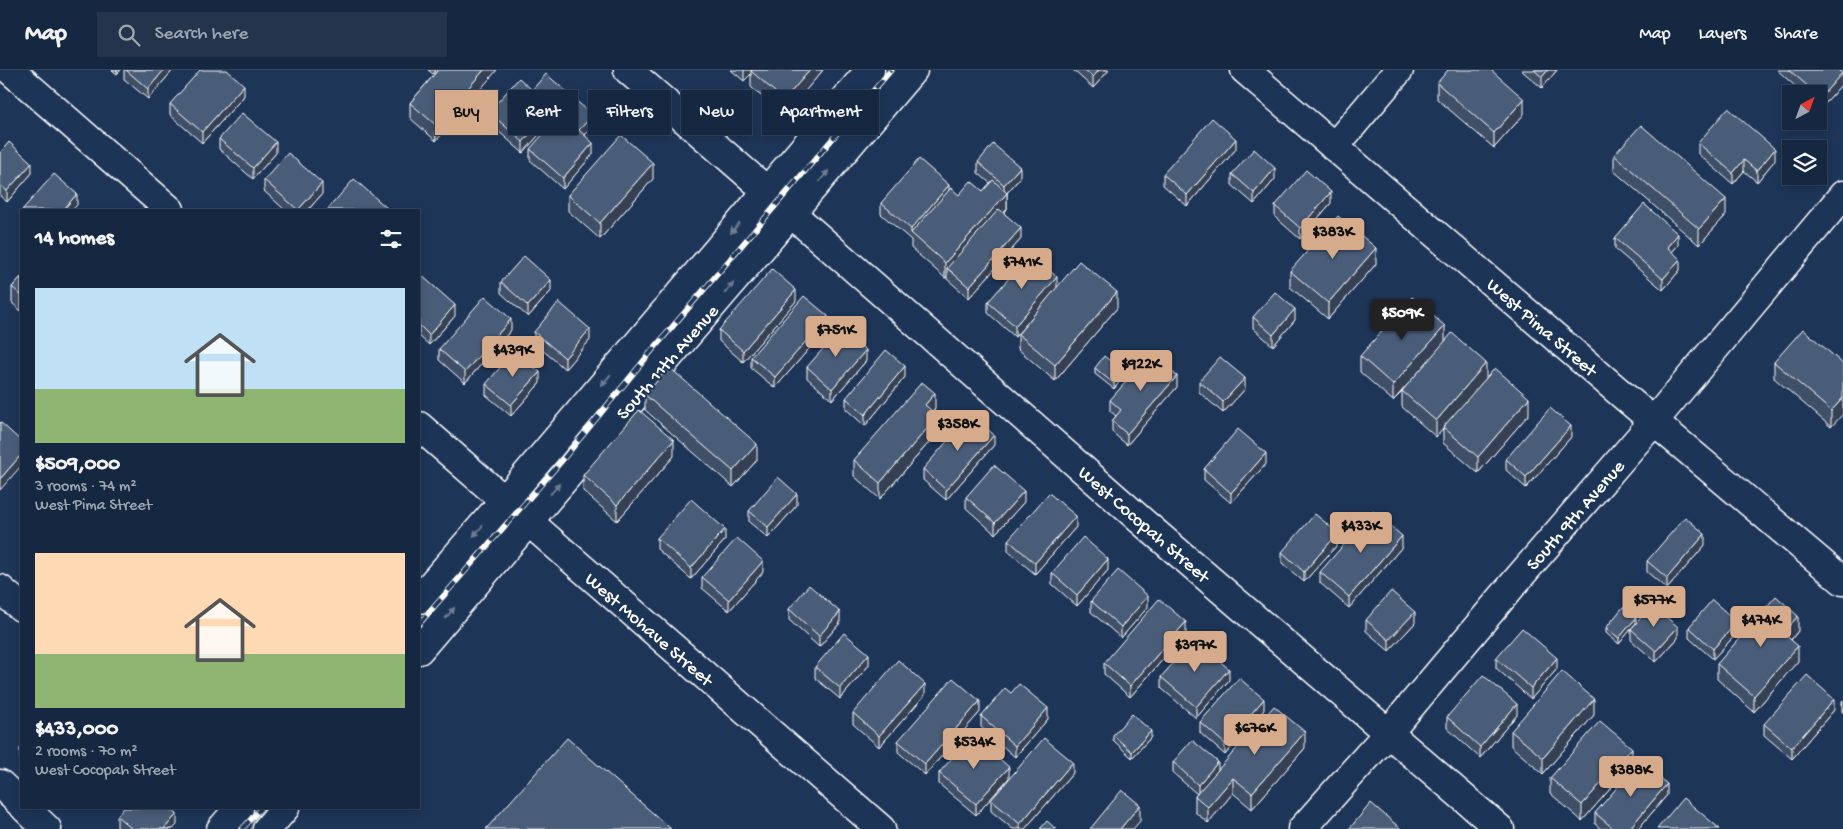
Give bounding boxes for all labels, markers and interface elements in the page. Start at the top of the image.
search box [97,12,447,57]
text: Map [25,20,67,49]
icon: search [115,21,143,49]
text: Search here [155,23,248,46]
text: Map [1639,24,1671,45]
text: Layers [1699,24,1746,45]
text: Share [1774,24,1818,45]
north arrow [1782,85,1828,130]
map controls [1782,85,1827,185]
chip: Buy [435,90,498,135]
chip: Rent [508,90,578,135]
chip: Filters [588,90,671,135]
chip: New [681,90,752,135]
chip: Apartment [762,90,879,135]
button: layers [1782,140,1827,185]
one-way arrow [818,170,829,183]
pin: $383K [1298,218,1368,260]
one-way arrow [730,221,741,234]
text: $383K [1312,224,1354,243]
icon: filters [377,225,405,253]
text: 14 homes [35,227,114,252]
pin: $741K [987,248,1057,290]
text: $741K [1003,254,1041,273]
street label: West Pima Street [1481,274,1602,384]
one-way arrow [723,282,735,294]
pin: $509K [1367,298,1437,341]
street label: South 11th Avenue [612,301,725,426]
text: $509K [1381,305,1423,324]
pin: $751K [801,316,871,358]
icon: home [175,320,265,410]
text: $751K [816,322,856,341]
pin: $439K [478,336,548,378]
text: $439K [493,342,533,361]
pin: $922K [1106,350,1176,392]
text: $922K [1121,356,1161,375]
one-way arrow [601,374,612,386]
pin: $358K [923,410,993,452]
text: $358K [937,416,979,435]
text: $509,000 [35,453,120,478]
street label: South 9th Avenue [1522,456,1631,576]
street label: West Cocopah Street [1072,462,1215,591]
text: 3 rooms · 74 m² [35,478,137,497]
one-way arrow [550,483,561,496]
text: West Pima Street [35,497,152,516]
pin: $433K [1326,512,1396,554]
text: $433K [1341,518,1381,537]
one-way arrow [473,524,484,537]
street label: West Mohave Street [579,569,718,694]
icon: home [175,585,265,675]
pin: $577K [1619,586,1689,628]
text: $577K [1633,592,1675,611]
pin: $474K [1726,606,1796,648]
one-way arrow [445,607,456,620]
text: $474K [1741,612,1781,631]
pin: $397K [1160,630,1230,673]
text: $397K [1175,637,1215,656]
pin: $676K [1220,714,1290,756]
text: $433,000 [35,718,119,743]
text: $676K [1235,720,1275,739]
pin: $534K [939,728,1009,770]
text: $534K [954,734,994,753]
text: 2 rooms · 70 m² [35,743,138,762]
pin: $388K [1596,756,1666,798]
text: West Cocopah Street [35,762,176,781]
text: $388K [1610,762,1652,781]

